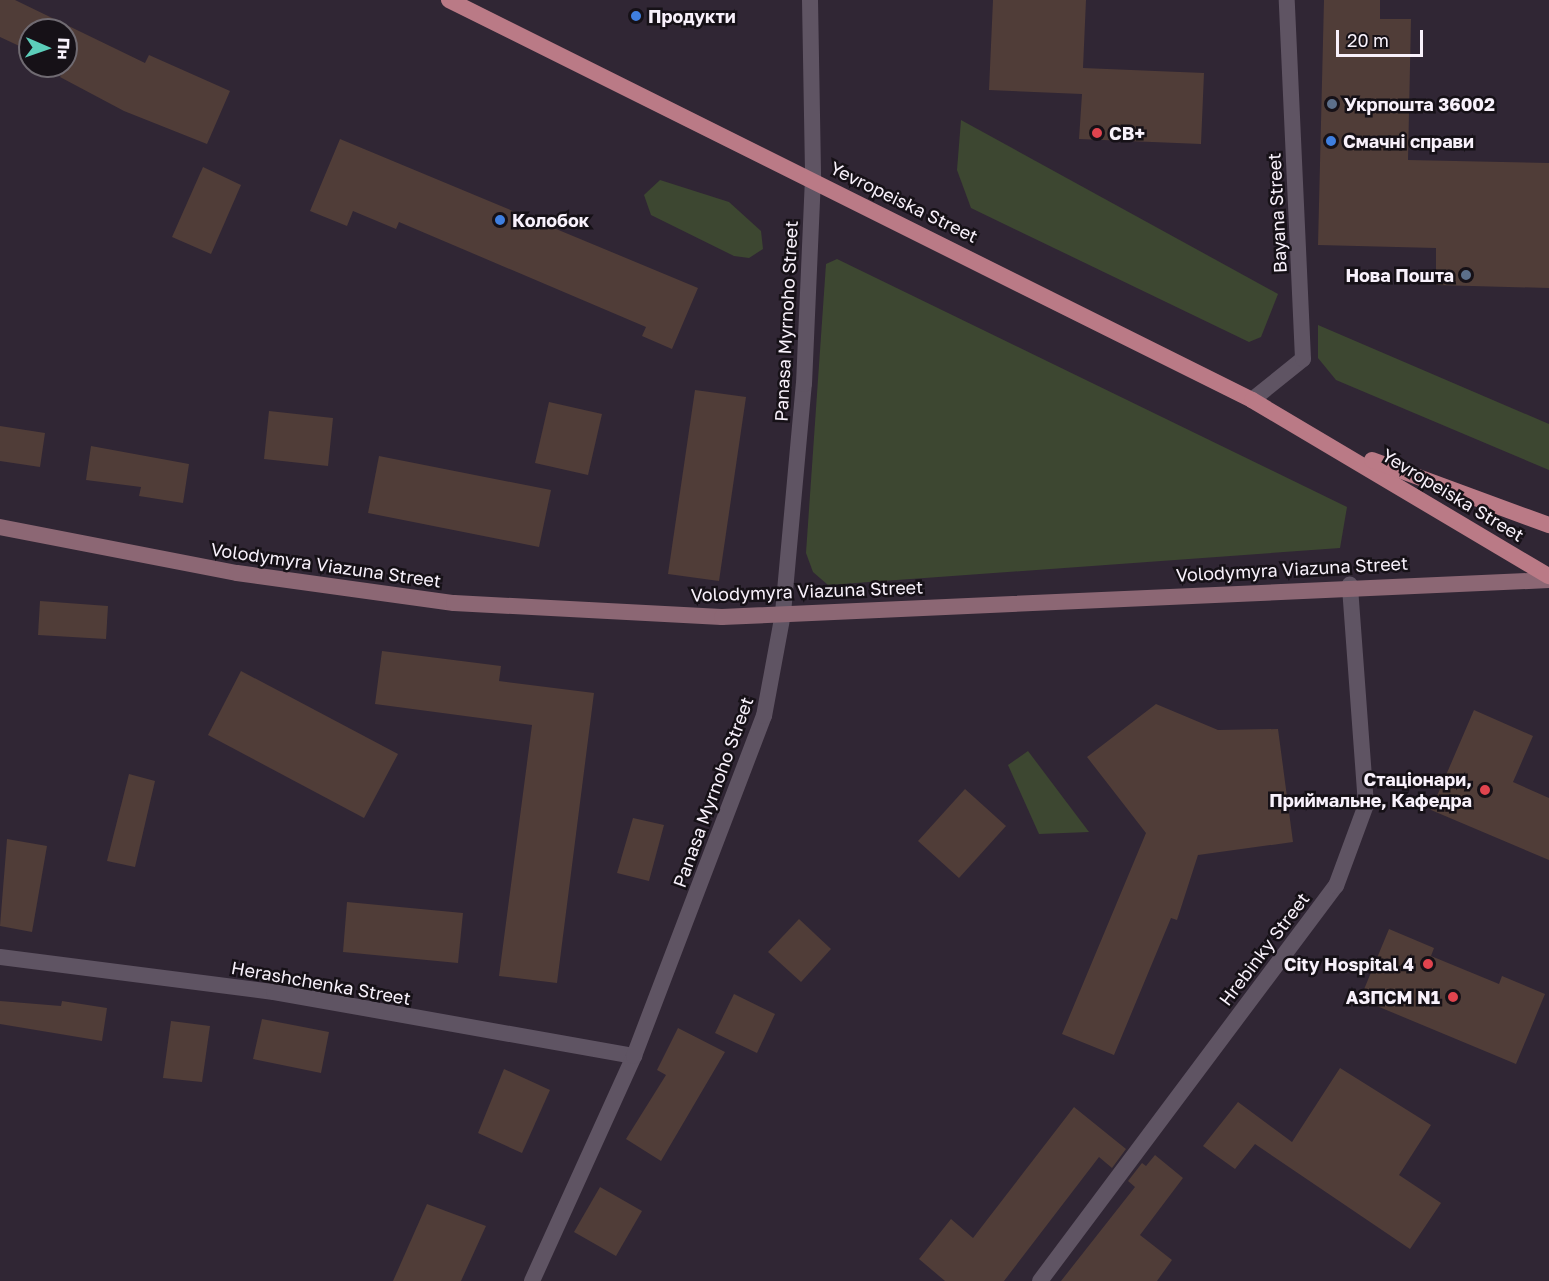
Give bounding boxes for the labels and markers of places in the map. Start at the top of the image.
place label: Продукти [648,5,736,27]
marker: Продукти [629,9,643,23]
place label: Укрпошта 36002 [1344,93,1495,115]
marker: Укрпошта 36002 [1325,97,1339,111]
place label: СВ+ [1109,122,1145,144]
marker: СВ+ [1090,126,1104,140]
place label: Смачні справи [1343,130,1474,152]
marker: Смачні справи [1324,134,1338,148]
place label: Колобок [512,209,589,231]
marker: Колобок [493,213,507,227]
place label: Нова Пошта [1345,264,1454,286]
marker: Нова Пошта [1459,268,1473,282]
place label: Стаціонари, Приймальне, Кафедра [1269,769,1472,812]
marker: Стаціонари, Приймальне, Кафедра [1476,781,1494,799]
place label: City Hospital 4 [1284,953,1414,975]
marker: City Hospital 4 [1419,955,1437,973]
place label: АЗПСМ N1 [1346,986,1440,1008]
marker: АЗПСМ N1 [1444,988,1462,1006]

